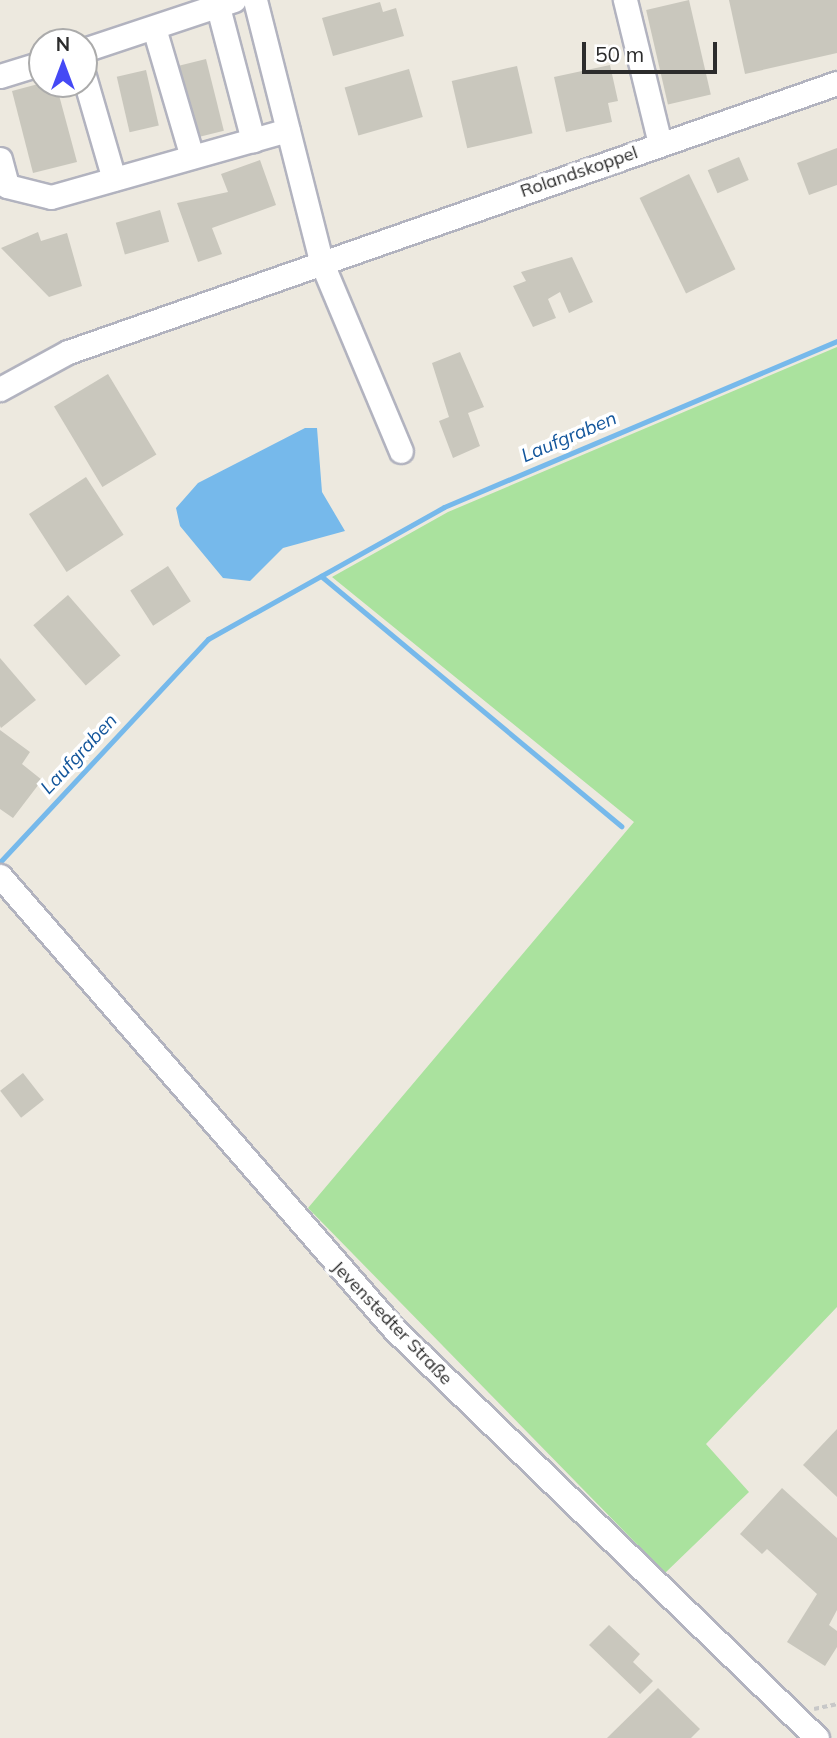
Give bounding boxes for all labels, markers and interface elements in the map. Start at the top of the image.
north arrow [28,28,98,98]
scale bar [585,28,720,72]
text: N [56,32,70,56]
text: 50 m [595,41,644,67]
street label: Rolandskoppel [517,142,641,202]
water label: Laufgraben [518,407,620,467]
water label: Laufgraben [36,709,122,799]
street label: Jevenstedter Straße [327,1256,457,1390]

